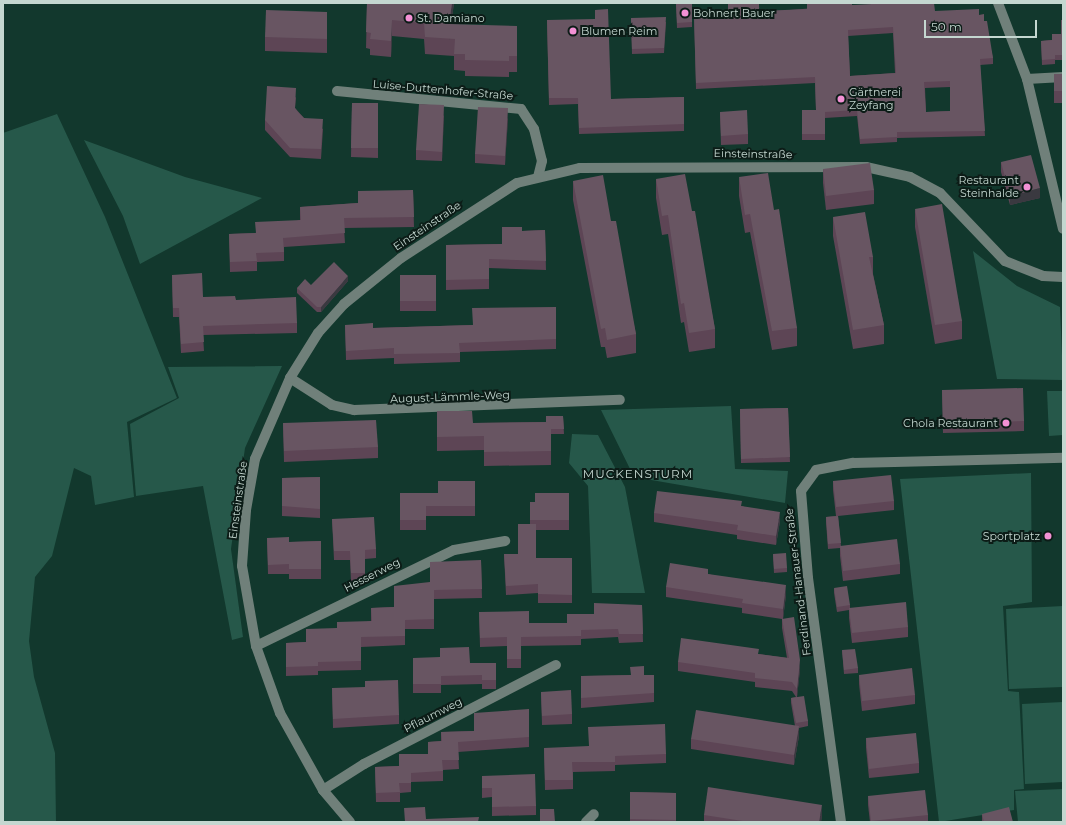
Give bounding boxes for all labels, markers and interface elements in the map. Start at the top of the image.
place label: Bohnert Bauer [693,6,775,20]
marker: Bohnert Bauer [680,8,690,18]
place label: St. Damiano [417,11,485,25]
scale bar [926,12,1039,38]
marker: St. Damiano [404,13,414,23]
text: 50 m [931,19,962,34]
place label: Blumen Reim [581,24,658,38]
marker: Blumen Reim [568,26,578,36]
street label: Luise-Duttenhofer-Straße [372,77,514,103]
place label: Gärtnerei Zeyfang [849,86,901,112]
marker: Gärtnerei Zeyfang [836,94,846,104]
street label: Einsteinstraße [714,147,792,161]
place label: Restaurant Steinhalde [959,174,1019,200]
marker: Restaurant Steinhalde [1022,182,1032,192]
street label: Einsteinstraße [391,199,463,253]
street label: August-Lämmle-Weg [390,388,510,406]
place label: Chola Restaurant [903,416,998,430]
marker: Chola Restaurant [1001,418,1011,428]
street label: Einsteinstraße [226,460,250,540]
district label: MUCKENSTURM [583,467,693,481]
street label: Ferdinand-Hanauer-Straße [782,508,814,656]
place label: Sportplatz [983,529,1040,543]
marker: Sportplatz [1043,531,1053,541]
street label: Hesserweg [342,555,402,595]
street label: Pflaumweg [402,695,464,735]

